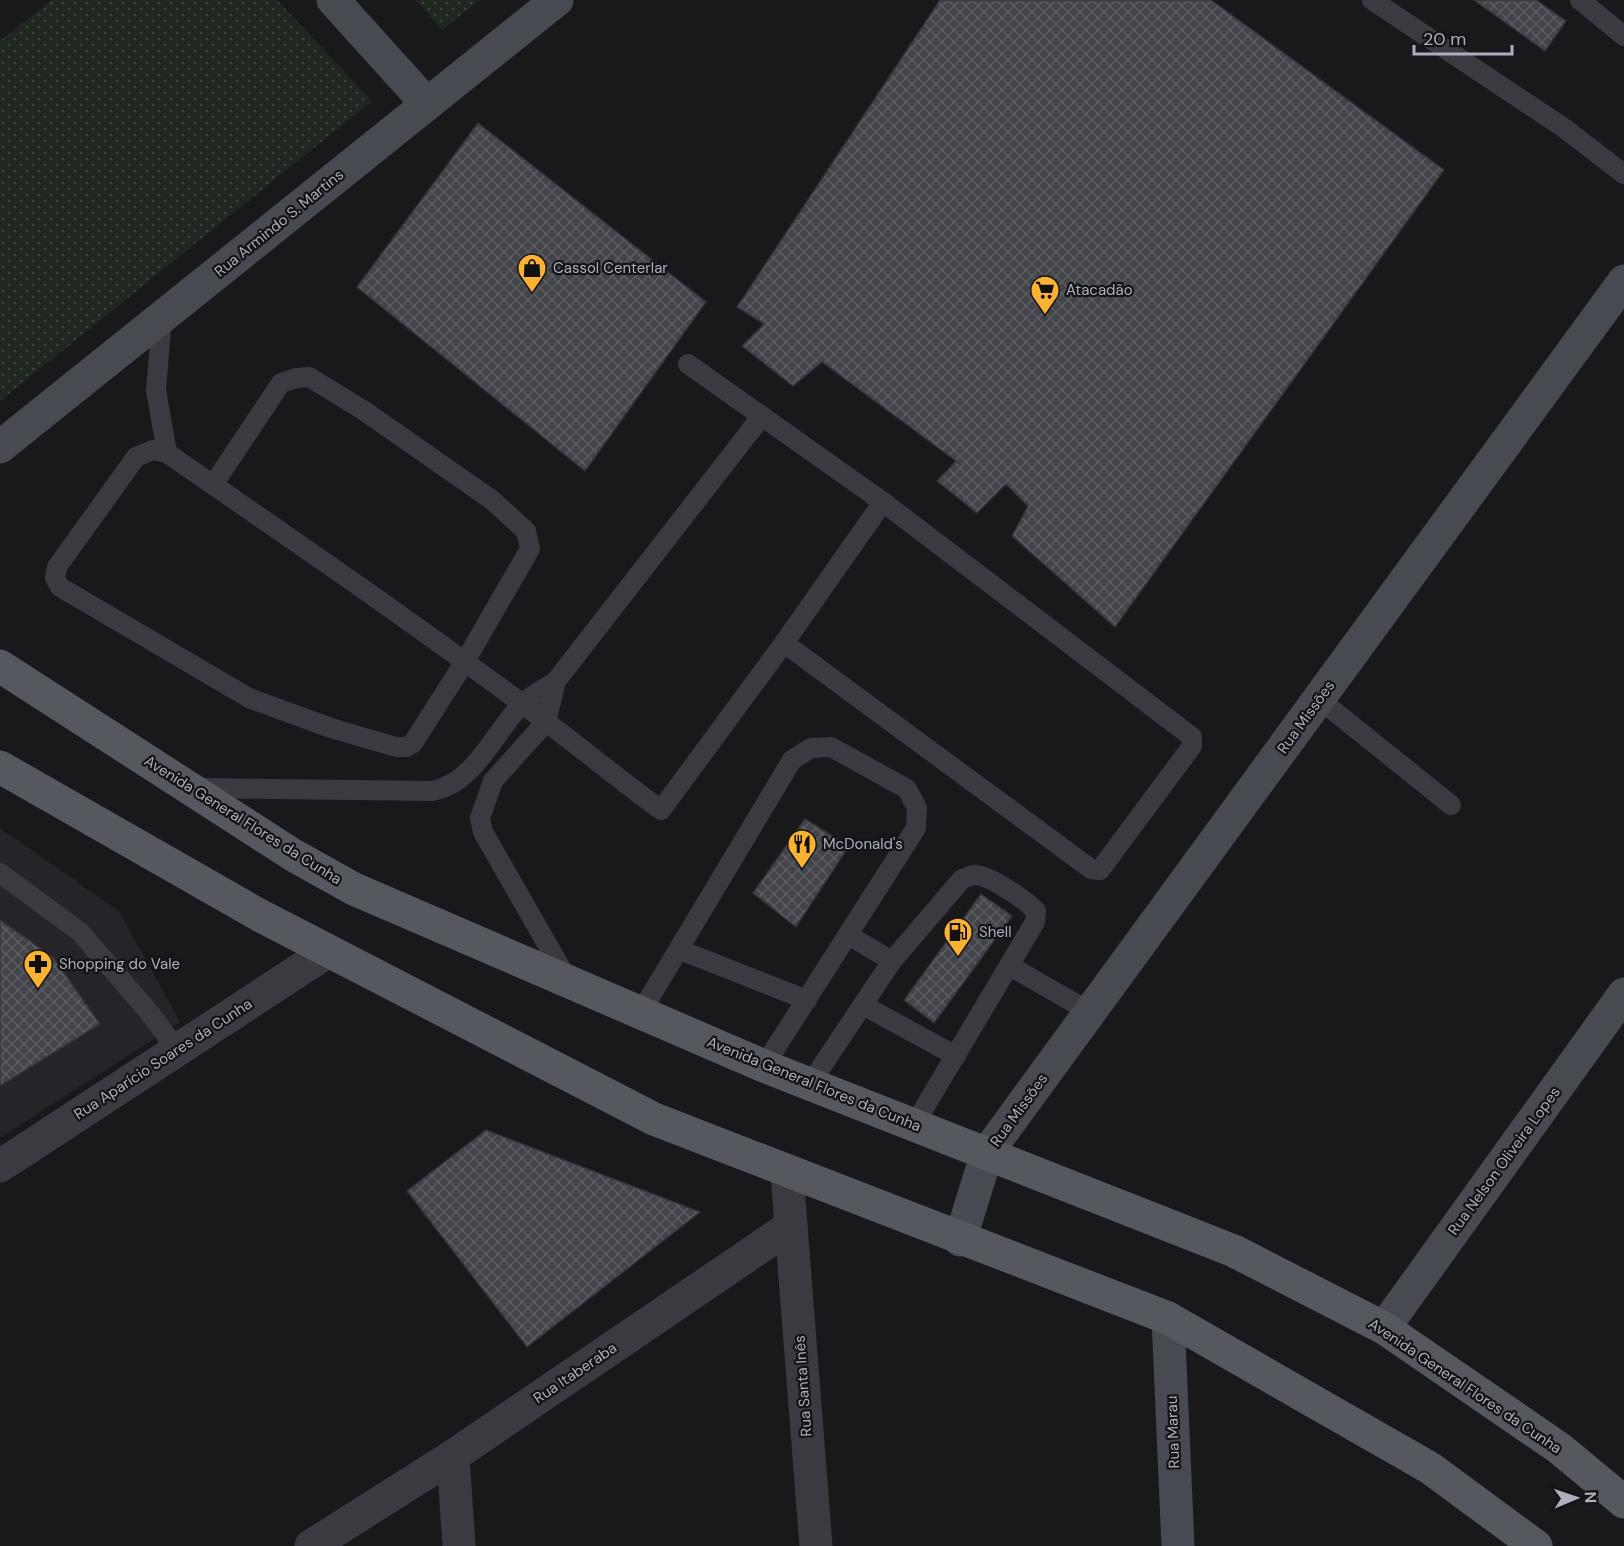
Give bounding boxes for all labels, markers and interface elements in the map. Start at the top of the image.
scale bar [1414,18,1512,56]
text: 20 m [1423,27,1466,51]
street label: Rua Armindo S. Martins [210,165,348,281]
shop icon: Cassol Centerlar [516,252,548,294]
place label: Cassol Centerlar [553,258,668,278]
supermarket icon: Atacadão [1029,274,1061,316]
place label: Atacadão [1066,280,1133,300]
street label: Rua Missões [1273,676,1339,758]
street label: Avenida General Flores da Cunha [141,751,345,889]
restaurant icon: McDonald's [786,828,818,870]
place label: McDonald's [823,834,903,854]
fuel station icon: Shell [942,916,974,958]
place label: Shell [979,922,1012,942]
pharmacy icon: Shopping do Vale [22,948,54,990]
place label: Shopping do Vale [59,954,180,974]
street label: Rua Aparício Soares da Cunha [70,994,256,1124]
street label: Avenida General Flores da Cunha [704,1032,924,1136]
street label: Rua Missões [986,1069,1052,1151]
street label: Rua Nelson Oliveira Lopes [1443,1083,1565,1239]
street label: Avenida General Flores da Cunha [1365,1314,1565,1458]
street label: Rua Santa Inês [789,1335,817,1437]
street label: Rua Itaberaba [529,1338,621,1408]
street label: Rua Marau [1162,1395,1184,1469]
north arrow [1546,1468,1606,1528]
text: N [1580,1491,1601,1504]

